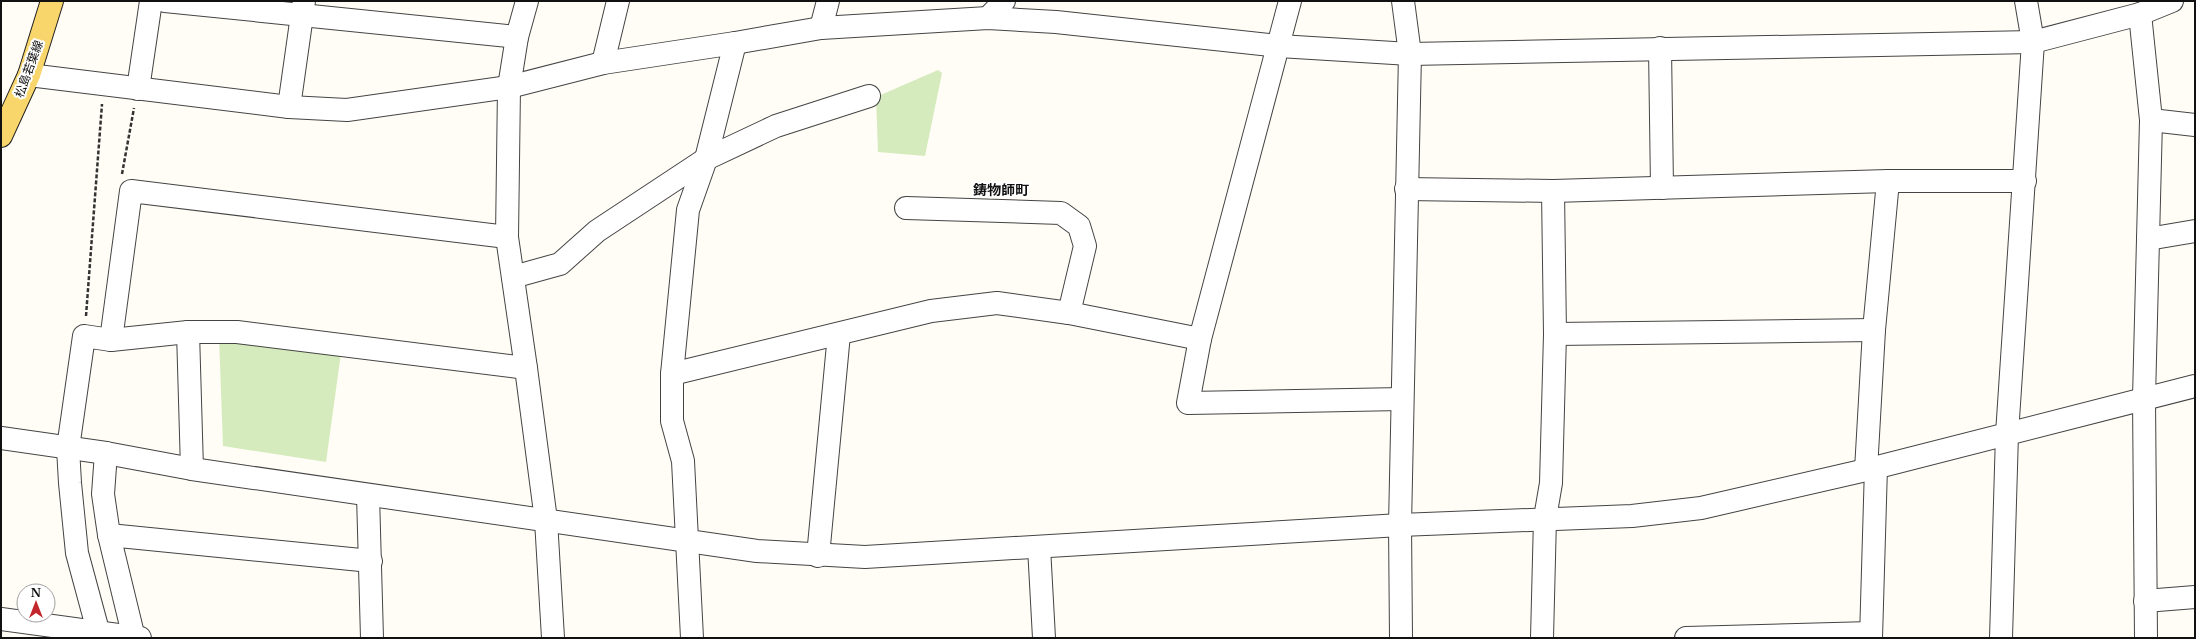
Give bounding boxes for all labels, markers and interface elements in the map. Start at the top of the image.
street label: 松島若葉線 [11,38,46,100]
district label: 鋳物師町 [973,181,1029,199]
north arrow [16,583,56,623]
text: N [31,586,42,600]

